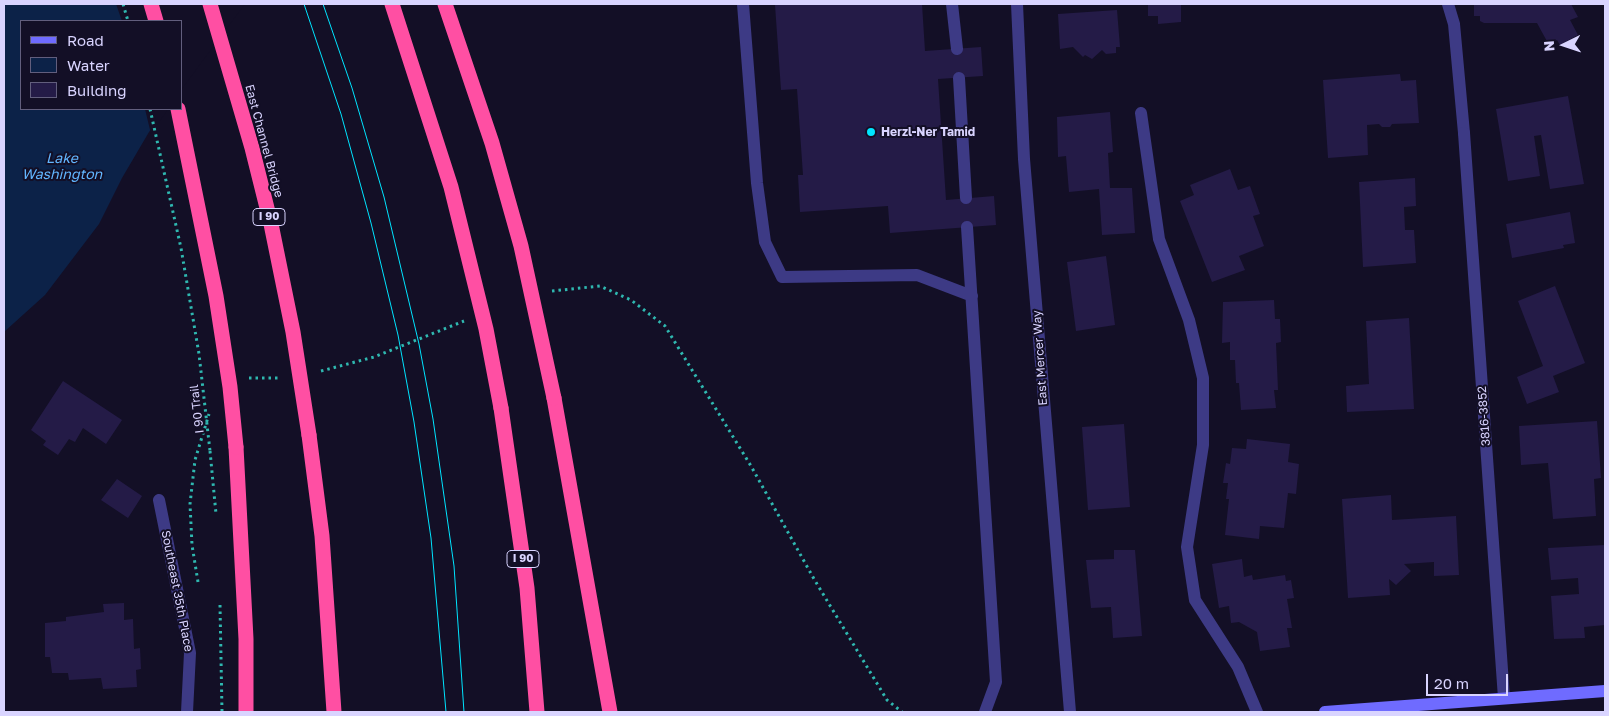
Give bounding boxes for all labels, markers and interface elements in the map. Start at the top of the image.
legend [20,20,182,110]
north arrow [1539,20,1589,70]
text: Road [67,31,104,49]
text: N [1540,40,1557,52]
text: Water [67,56,110,74]
text: Building [67,81,127,99]
street label: East Channel Bridge [242,83,286,199]
place label: Herzl-Ner Tamid [881,125,975,139]
marker: Herzl-Ner Tamid [865,126,877,138]
water label: Lake Washington [22,151,102,184]
road number: I 90 [253,208,285,226]
street label: East Mercer Way [1029,310,1051,406]
street label: I 90 Trail [187,384,207,434]
street label: 3816-3852 [1475,385,1493,447]
street label: Southeast 35th Place [158,529,196,653]
road number: I 90 [507,550,539,568]
scale bar [1429,664,1512,696]
text: 20 m [1434,674,1469,692]

